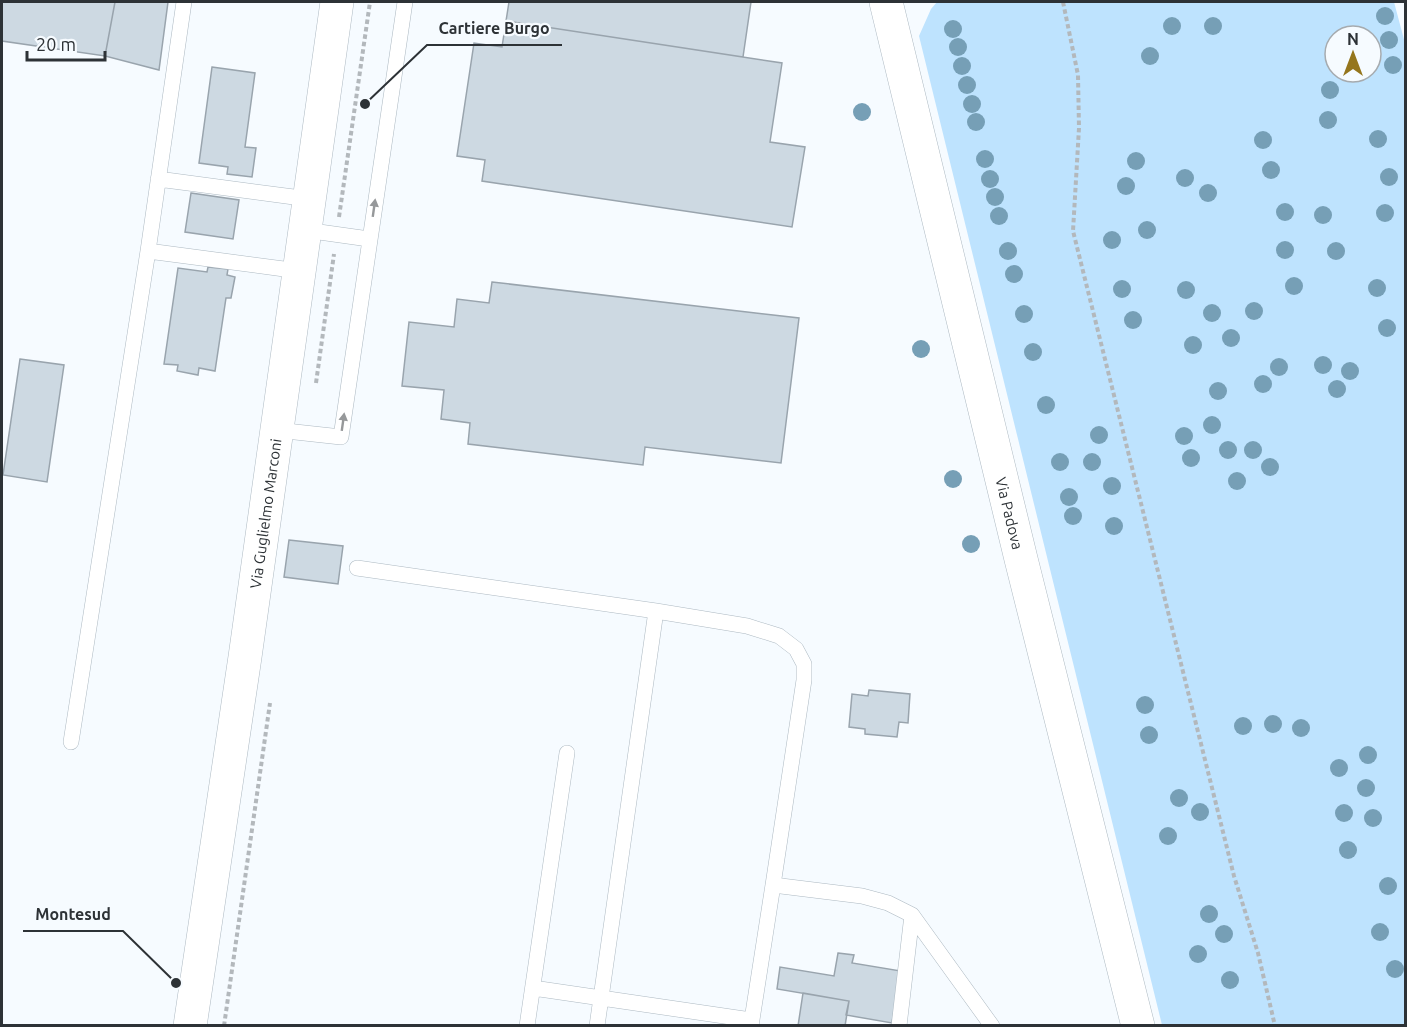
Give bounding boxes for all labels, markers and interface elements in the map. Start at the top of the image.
callout: Cartiere Burgo [427,11,562,45]
text: Cartiere Burgo [438,19,550,37]
scale bar [27,24,105,62]
north arrow [1323,24,1383,84]
text: N [1347,30,1359,48]
text: 20 m [36,34,76,54]
one-way arrow [369,199,378,218]
one-way arrow [339,413,348,432]
street label: Via Guglielmo Marconi [246,437,284,590]
street label: Via Padova [993,475,1027,551]
callout: Montesud [23,897,123,931]
text: Montesud [35,905,111,923]

